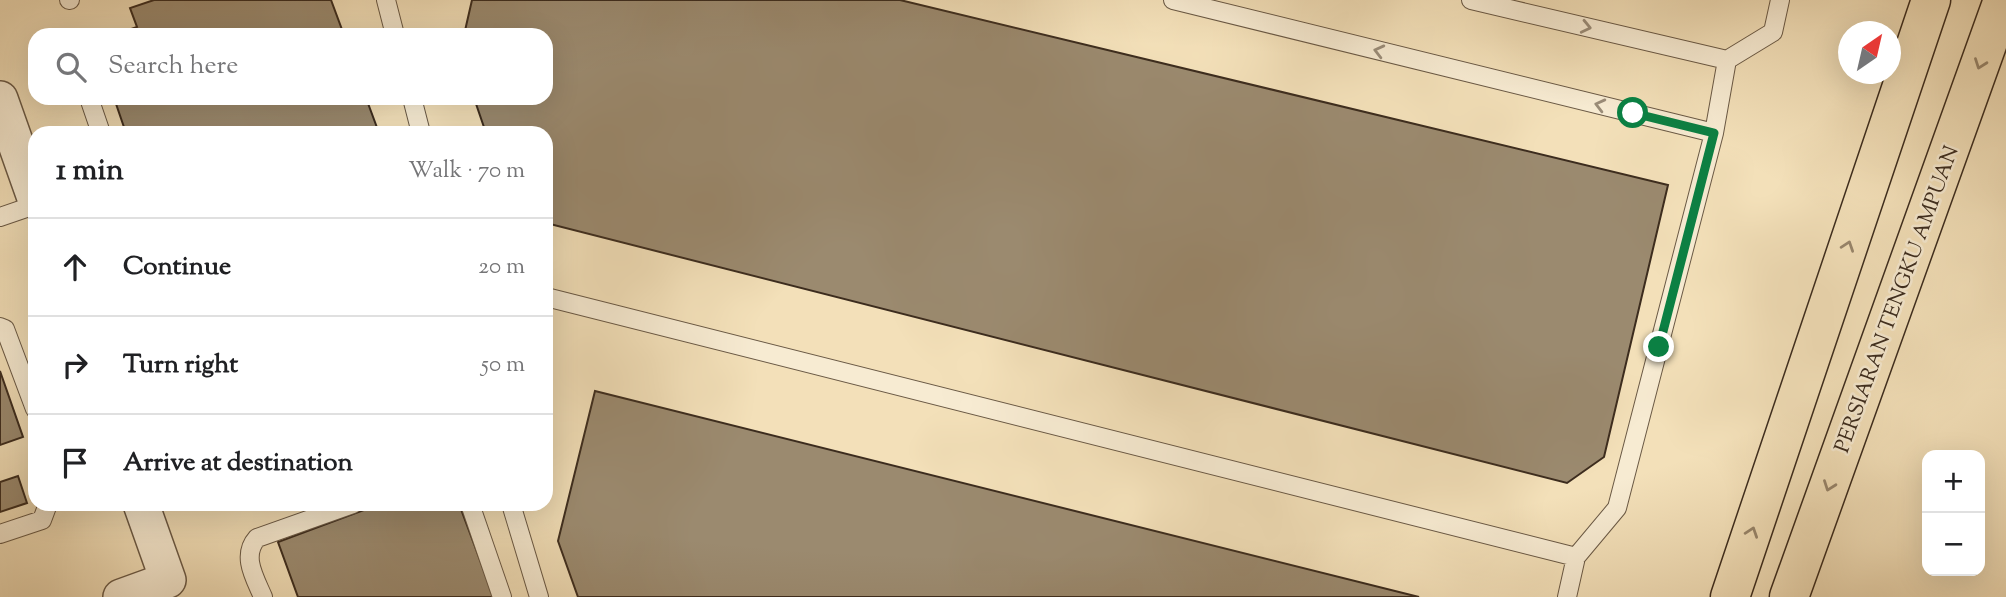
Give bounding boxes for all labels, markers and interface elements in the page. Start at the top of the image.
one-way arrow [1579,18,1591,33]
north arrow [1838,21,1901,84]
search box [28,28,553,105]
one-way arrow [1373,44,1385,59]
icon: search [52,48,90,86]
text: Search here [108,48,238,85]
one-way arrow [1974,58,1988,70]
route start [1617,97,1648,128]
one-way arrow [1594,99,1606,113]
street label: PERSIARAN TENGKU AMPUAN [1828,142,1968,457]
text: 1 min [56,150,124,193]
text: Walk · 70 m [408,155,525,188]
one-way arrow [1840,240,1854,252]
icon: ahead [56,248,94,286]
text: Continue [123,249,231,286]
text: 20 m [478,251,525,284]
route end [1643,331,1674,362]
icon: right [56,346,94,384]
text: Turn right [123,347,238,384]
text: 50 m [481,349,525,382]
icon: arrive [56,444,94,482]
text: Arrive at destination [123,445,353,482]
map controls [1922,450,1985,576]
button: + [1922,450,1985,513]
one-way arrow [1823,480,1837,492]
button: − [1922,513,1985,576]
one-way arrow [1744,527,1758,539]

